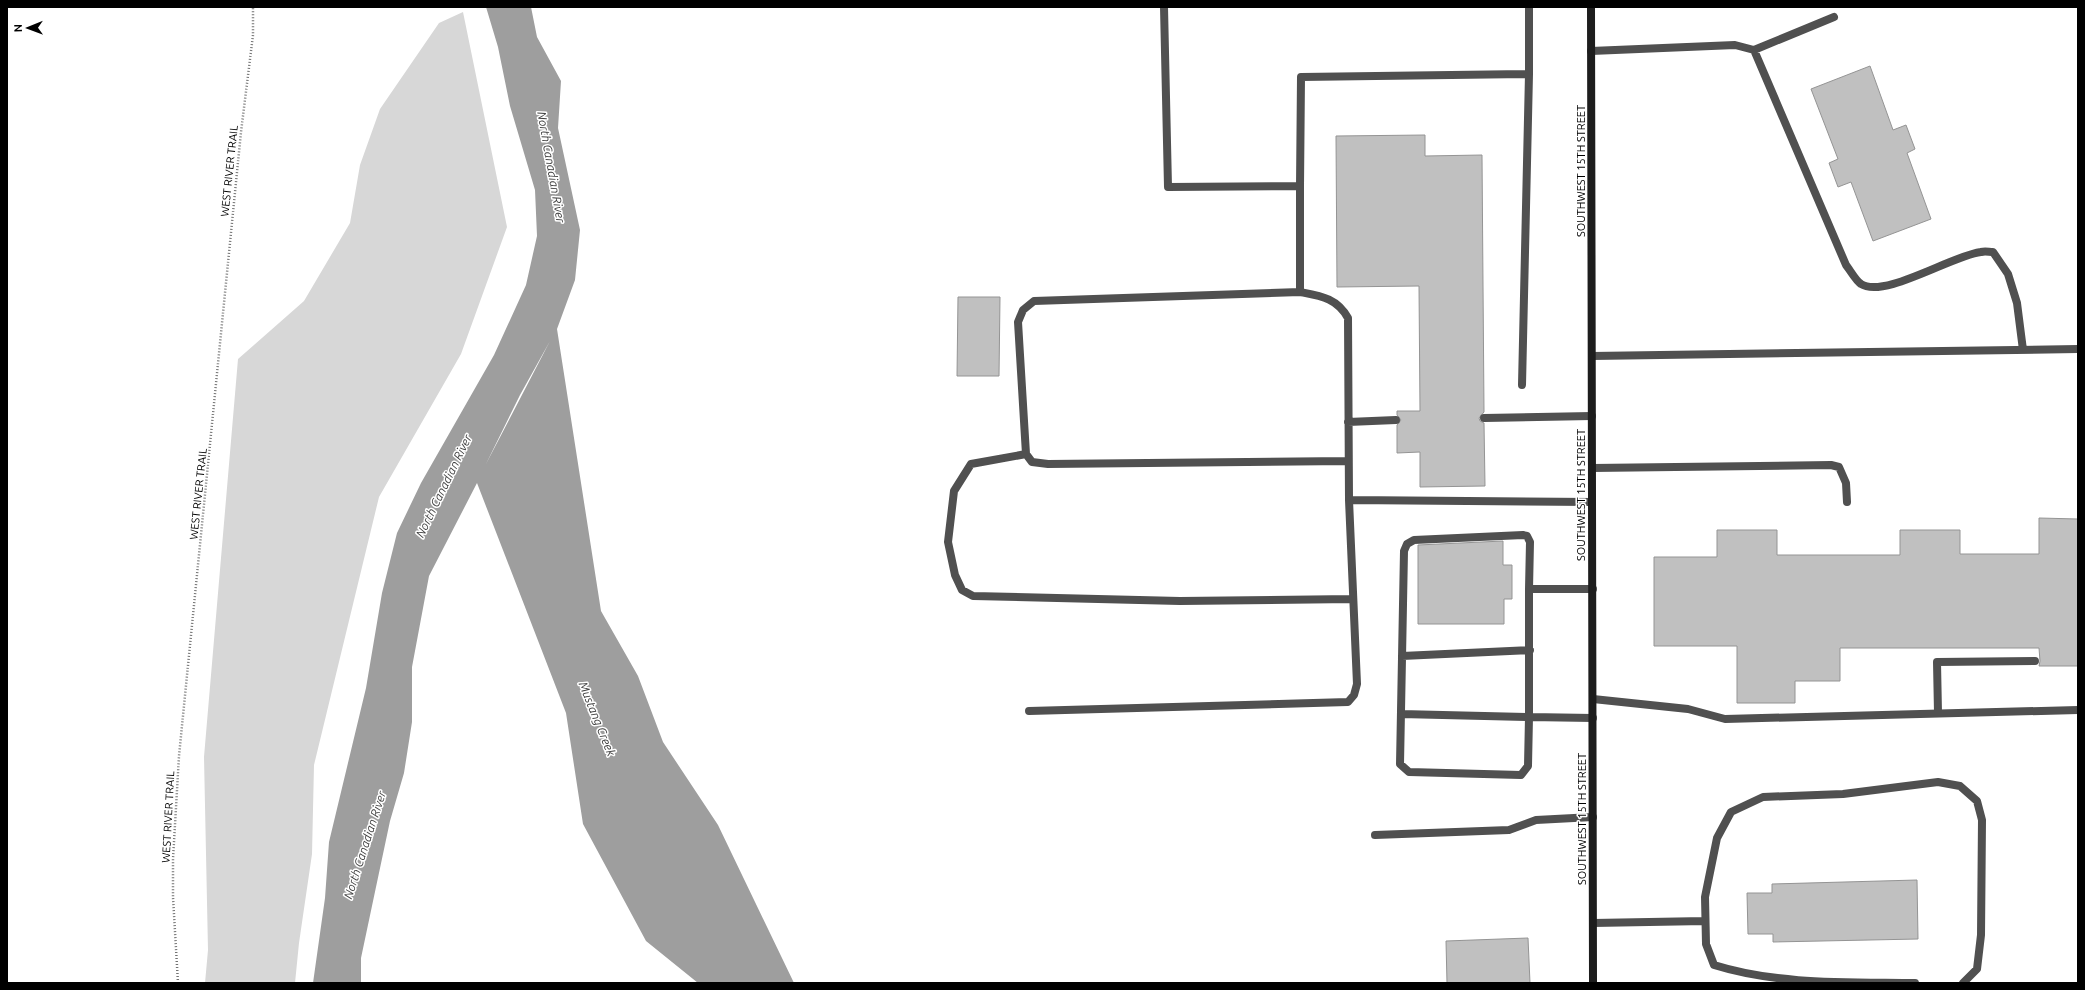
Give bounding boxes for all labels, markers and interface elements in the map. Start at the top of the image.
north arrow [8,8,48,48]
text: N [12,24,24,32]
street label: SOUTHWEST 15TH STREET [1575,105,1587,237]
water label: North Canadian River [535,110,568,224]
street label: WEST RIVER TRAIL [218,124,240,217]
street label: SOUTHWEST 15TH STREET [1575,429,1587,561]
water label: North Canadian River [413,432,474,539]
street label: WEST RIVER TRAIL [187,447,209,540]
water label: Mustang Creek [577,680,619,759]
street label: SOUTHWEST 15TH STREET [1576,753,1588,885]
street label: WEST RIVER TRAIL [160,770,176,863]
water label: North Canadian River [341,789,388,900]

